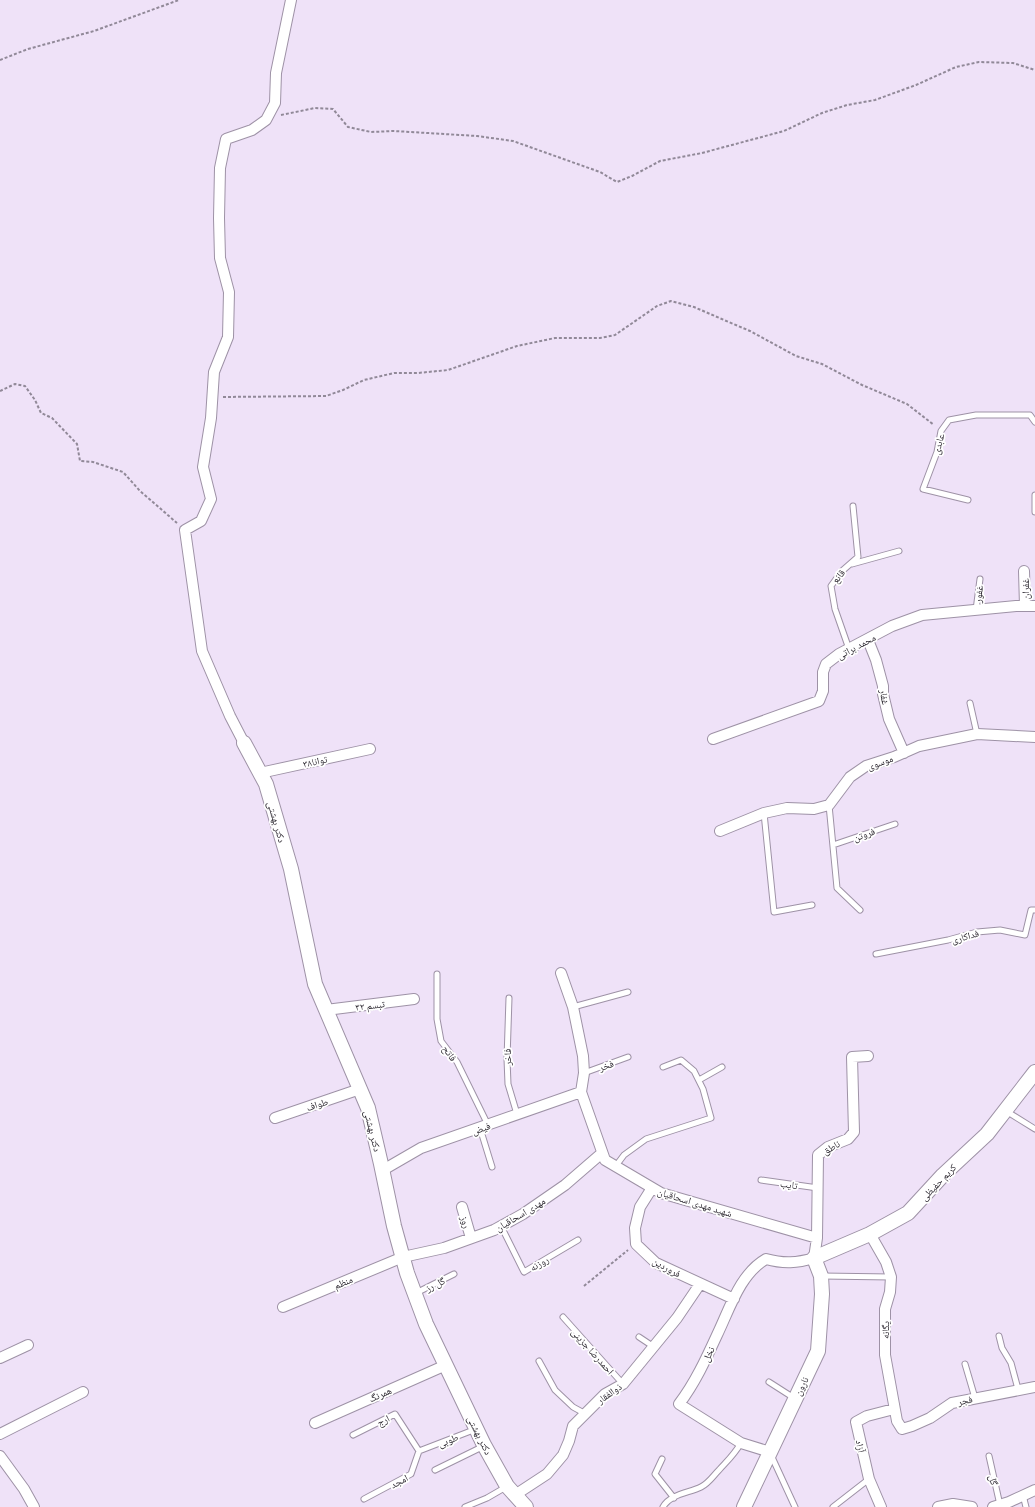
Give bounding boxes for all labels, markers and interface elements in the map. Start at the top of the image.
street label: عابدی [930,432,947,456]
street label: قانع [829,567,848,586]
street label: غفران [1019,578,1032,600]
street label: غفور [971,585,985,604]
street label: محمد براتی [835,631,878,662]
street label: غفار [878,688,892,705]
street label: توانا۳۸ [302,752,328,770]
street label: موسوی [865,752,895,773]
street label: دکتر بهشتی [264,800,289,844]
street label: فروتن [852,825,877,844]
street label: فداکاری [950,927,980,946]
street label: تبسم ۳۲ [355,997,386,1015]
street label: فاتح [439,1043,460,1064]
street label: فاخر [501,1048,513,1067]
street label: فخر [596,1057,615,1074]
street label: طواف [305,1095,330,1113]
street label: دکتر بهشتی [361,1109,384,1153]
street label: فیض [470,1119,492,1138]
street label: ناطق [820,1137,843,1158]
street label: کریم حفیظی [918,1161,960,1204]
street label: تایب [779,1177,799,1191]
street label: شهید مهدی اسحاقیان [656,1185,734,1220]
street label: مهدی اسحاقیان [493,1194,548,1234]
street label: روز [458,1213,474,1230]
street label: روزنه [527,1253,551,1273]
street label: فروردین [650,1254,683,1280]
street label: منظم [332,1273,355,1293]
street label: گل رز [422,1274,448,1295]
street label: یگانه [879,1321,891,1339]
street label: احمدرضا جزینی [568,1325,617,1377]
street label: نخل [699,1344,718,1364]
street label: نارون [791,1374,812,1398]
street label: ذوالفقار [593,1380,624,1406]
street label: همرنگ [367,1384,393,1404]
street label: فجر [955,1393,974,1408]
street label: ارج [375,1412,392,1429]
street label: دکتر بهشتی [464,1414,495,1457]
street label: طوبی [436,1431,461,1450]
street label: آزاد [854,1439,868,1454]
street label: امجد [388,1471,410,1491]
street label: گل [986,1474,1001,1487]

